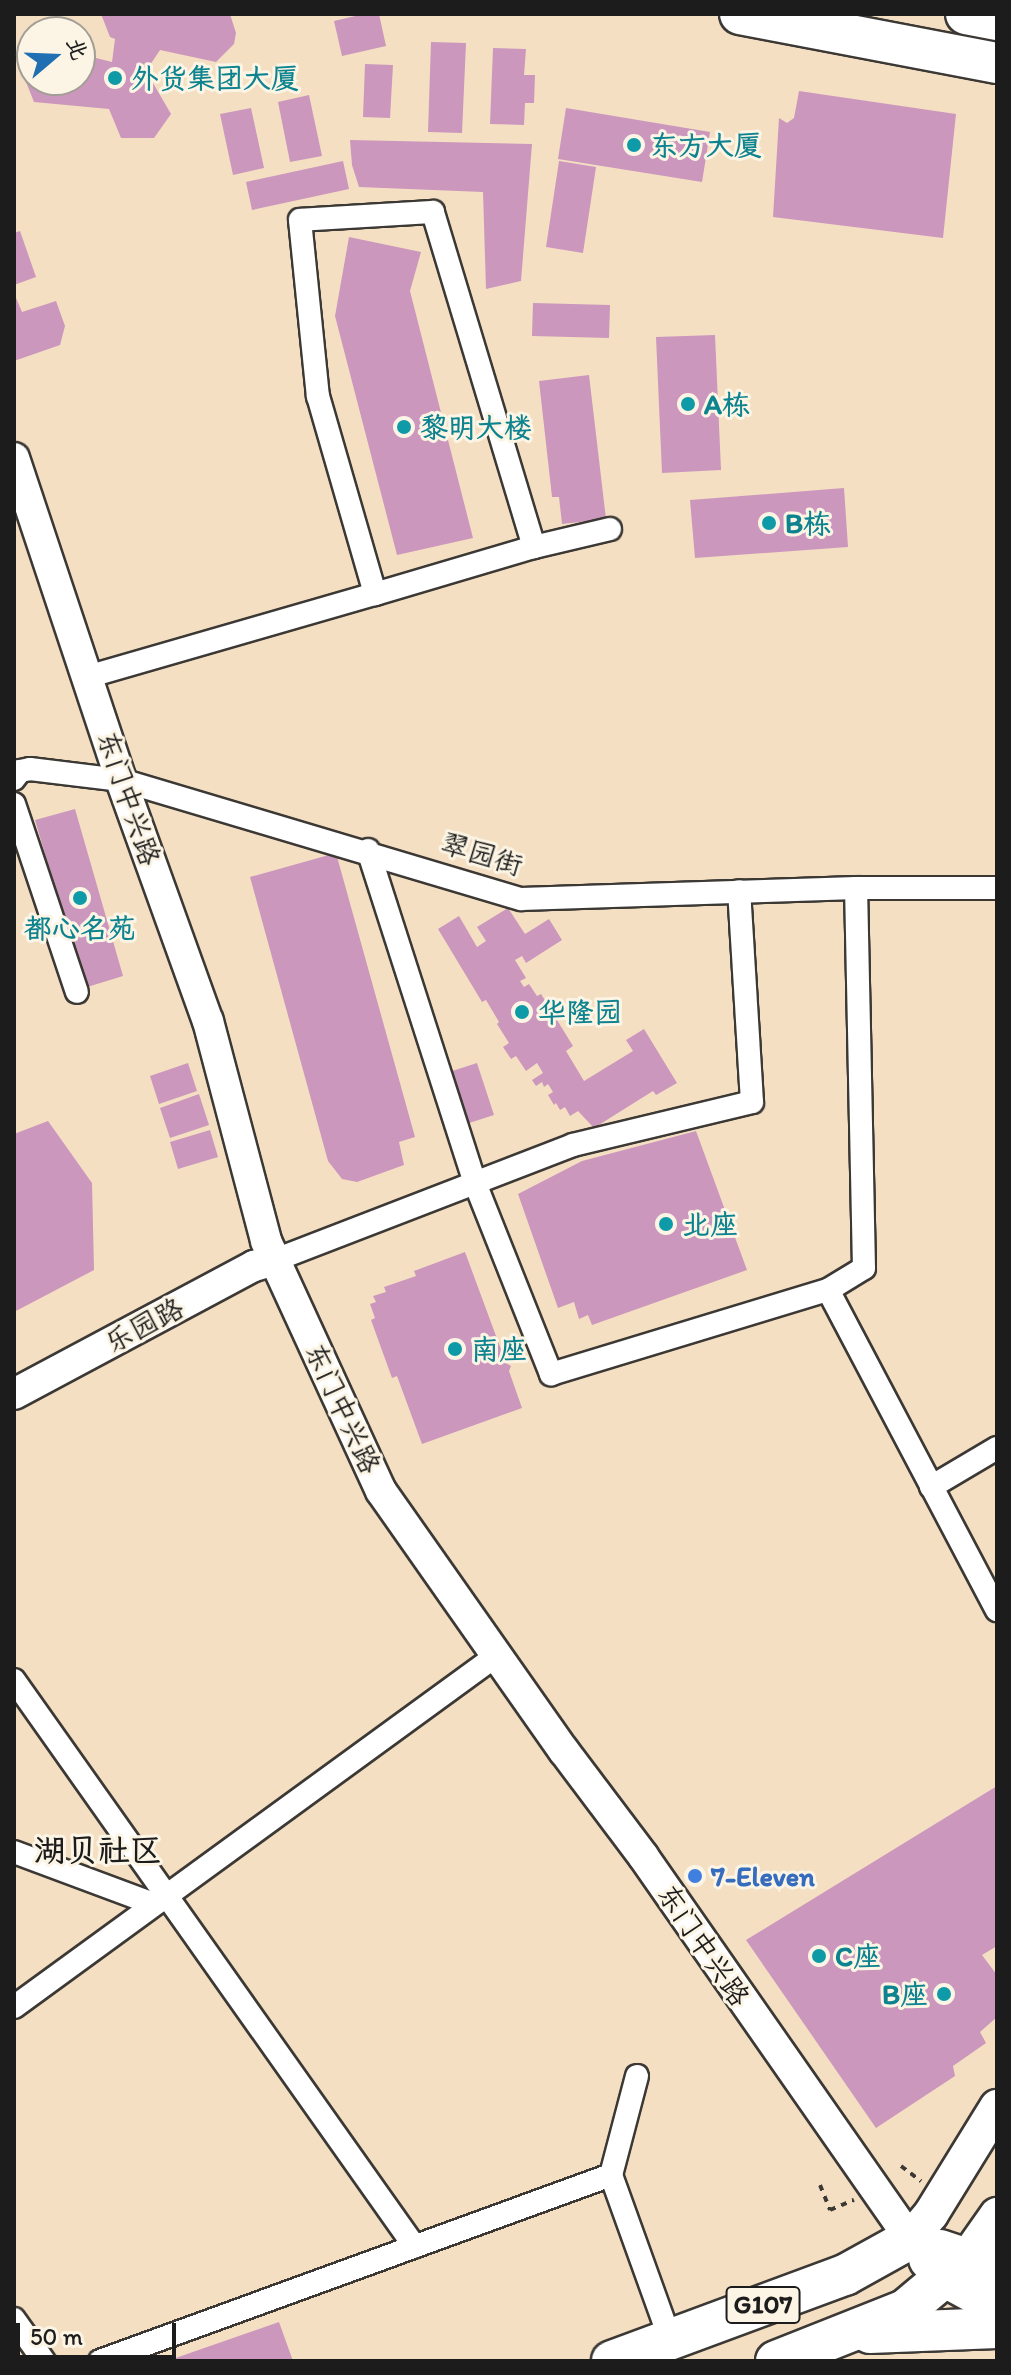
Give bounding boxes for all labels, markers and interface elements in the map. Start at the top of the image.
north arrow [16,16,96,96]
text: 北 [61,34,94,63]
place label: 外货集团大厦 [131,61,299,95]
marker: 外货集团大厦 [106,69,124,87]
place label: 东方大厦 [650,128,762,162]
marker: 东方大厦 [625,136,643,154]
place label: A栋 [704,387,750,421]
marker: A栋 [679,395,697,413]
place label: 黎明大楼 [420,410,532,444]
marker: 黎明大楼 [395,418,413,436]
place label: B栋 [785,506,831,540]
marker: B栋 [760,514,778,532]
street label: 东门中兴路 [90,726,168,870]
street label: 翠园街 [437,826,527,882]
marker: 都心名苑 [71,889,89,907]
place label: 都心名苑 [24,911,136,945]
place label: 华隆园 [538,995,622,1029]
marker: 华隆园 [513,1003,531,1021]
place label: 北座 [682,1207,738,1241]
marker: 北座 [657,1215,675,1233]
street label: 乐园路 [99,1290,189,1360]
place label: 南座 [471,1332,527,1366]
street label: 东门中兴路 [298,1337,388,1479]
marker: 南座 [446,1340,464,1358]
district label: 湖贝社区 [34,1831,162,1869]
place label: 7-Eleven [711,1859,815,1893]
marker: 7-Eleven [686,1867,704,1885]
street label: 东门中兴路 [651,1878,757,2012]
place label: C座 [835,1939,881,1973]
marker: C座 [810,1947,828,1965]
place label: B座 [882,1977,928,2011]
marker: B座 [935,1985,953,2003]
road number: G107 [725,2283,801,2327]
scale bar [20,2307,180,2357]
text: 50 m [30,2322,83,2351]

